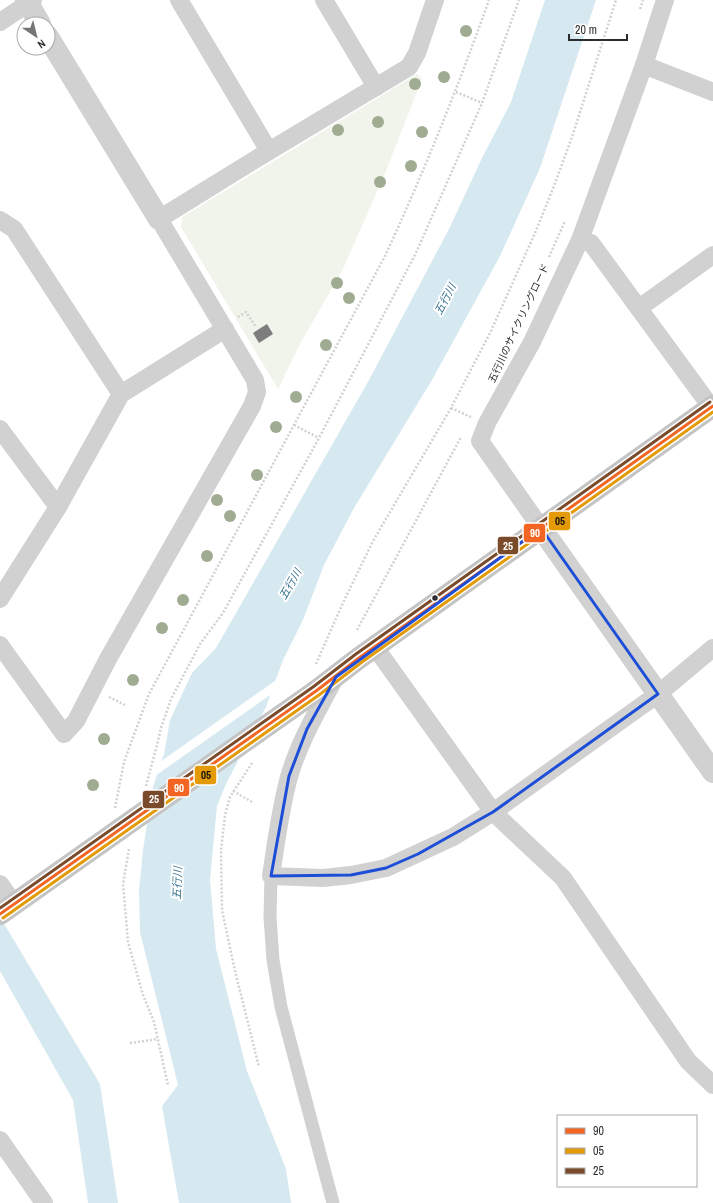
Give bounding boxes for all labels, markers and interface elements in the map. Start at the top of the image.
north arrow [16,16,56,56]
scale bar [569,16,627,42]
text: 20 m [575,22,597,38]
text: N [35,37,48,52]
street label: 五行川のサイクリングロード [485,262,552,385]
water label: 五行川 [431,280,459,317]
line badge: 05 [548,511,571,531]
text: 05 [555,514,565,528]
line badge: 90 [523,523,546,543]
text: 90 [530,526,540,540]
line badge: 25 [497,536,519,555]
text: 25 [503,539,513,553]
water label: 五行川 [276,565,305,602]
unlabelled marker [430,593,440,603]
line badge: 05 [194,765,217,785]
text: 05 [201,768,211,782]
line badge: 90 [167,778,190,797]
text: 90 [174,781,184,795]
line badge: 25 [142,790,165,809]
text: 25 [149,792,159,806]
water label: 五行川 [169,865,185,900]
legend [557,1115,697,1187]
text: 90 [593,1123,604,1139]
text: 05 [593,1143,604,1159]
text: 25 [593,1163,604,1179]

